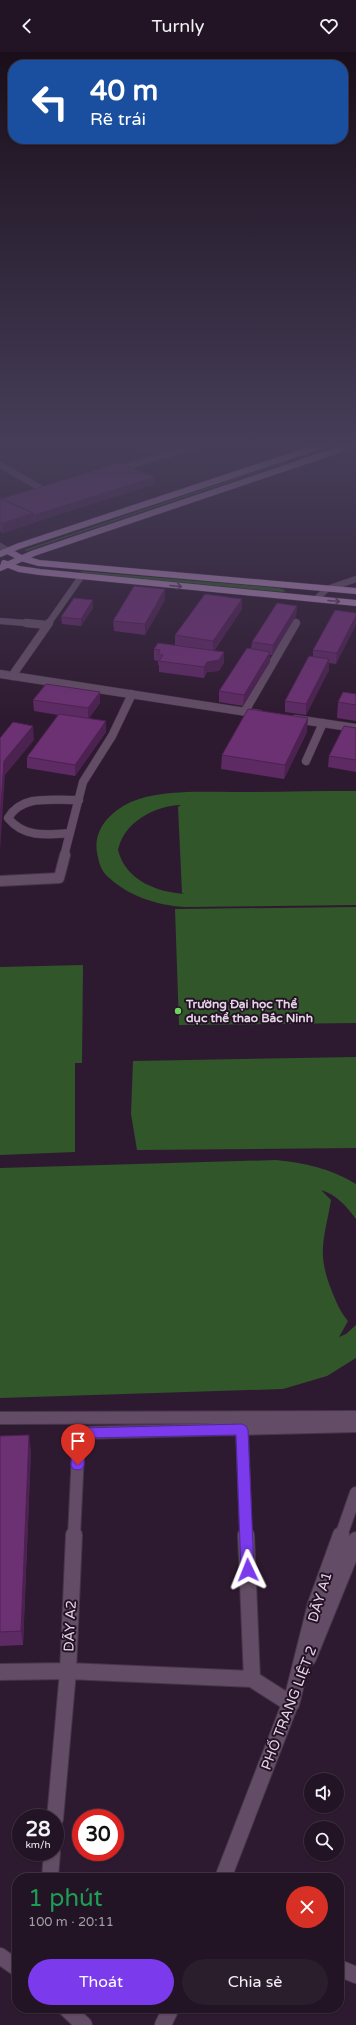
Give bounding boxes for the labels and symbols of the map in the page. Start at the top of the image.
one-way arrow [170,582,183,590]
one-way arrow [327,597,340,605]
place label: Trường Đại học Thể dục thể thao Bắc Ninh [185,997,313,1025]
marker: Trường Đại học Thể dục thể thao Bắc Ninh [173,1006,183,1016]
pin [61,1424,95,1465]
position arrow [227,1549,269,1591]
street label: DÃY A1 [304,1570,336,1624]
street label: DÃY A2 [60,1600,80,1652]
street label: PHỐ TRANG LIỆT 2 [258,1644,320,1772]
speed limit sign: 30 [72,1809,124,1861]

